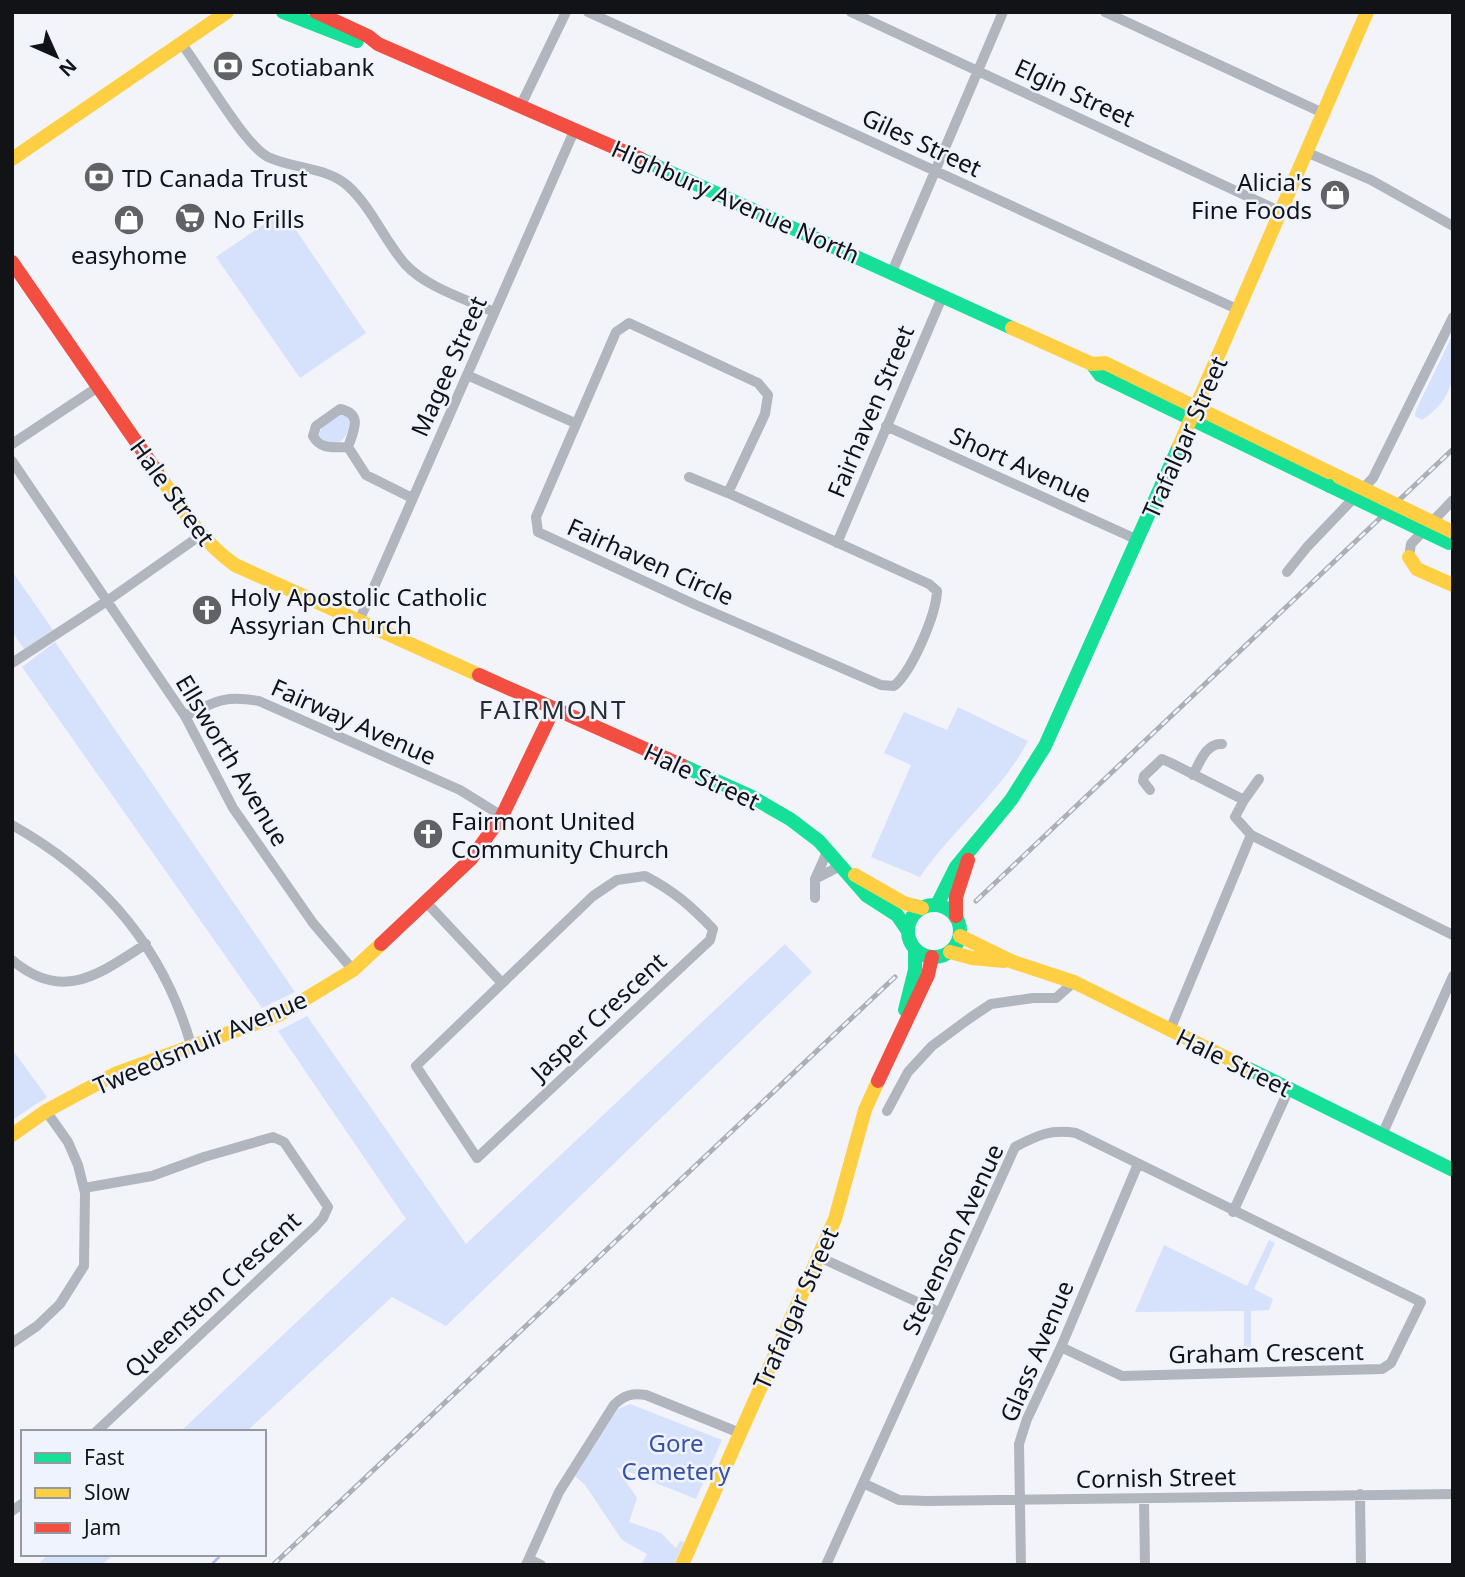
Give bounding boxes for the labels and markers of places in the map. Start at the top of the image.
bank icon: Scotiabank [211,49,245,83]
place label: Scotiabank [251,50,375,83]
bank icon: TD Canada Trust [82,160,116,194]
place label: TD Canada Trust [122,161,308,194]
place label: Alicia's Fine Foods [1191,165,1312,226]
shop icon: Alicia's Fine Foods [1318,178,1352,212]
supermarket icon: No Frills [173,201,207,235]
place label: No Frills [213,202,304,235]
shop icon: easyhome [112,203,146,237]
place label: easyhome [71,238,187,271]
place label: Holy Apostolic Catholic Assyrian Church [230,580,487,641]
church icon: Holy Apostolic Catholic Assyrian Church [190,593,224,627]
place label: Fairmont United Community Church [451,804,669,865]
church icon: Fairmont United Community Church [411,817,445,851]

